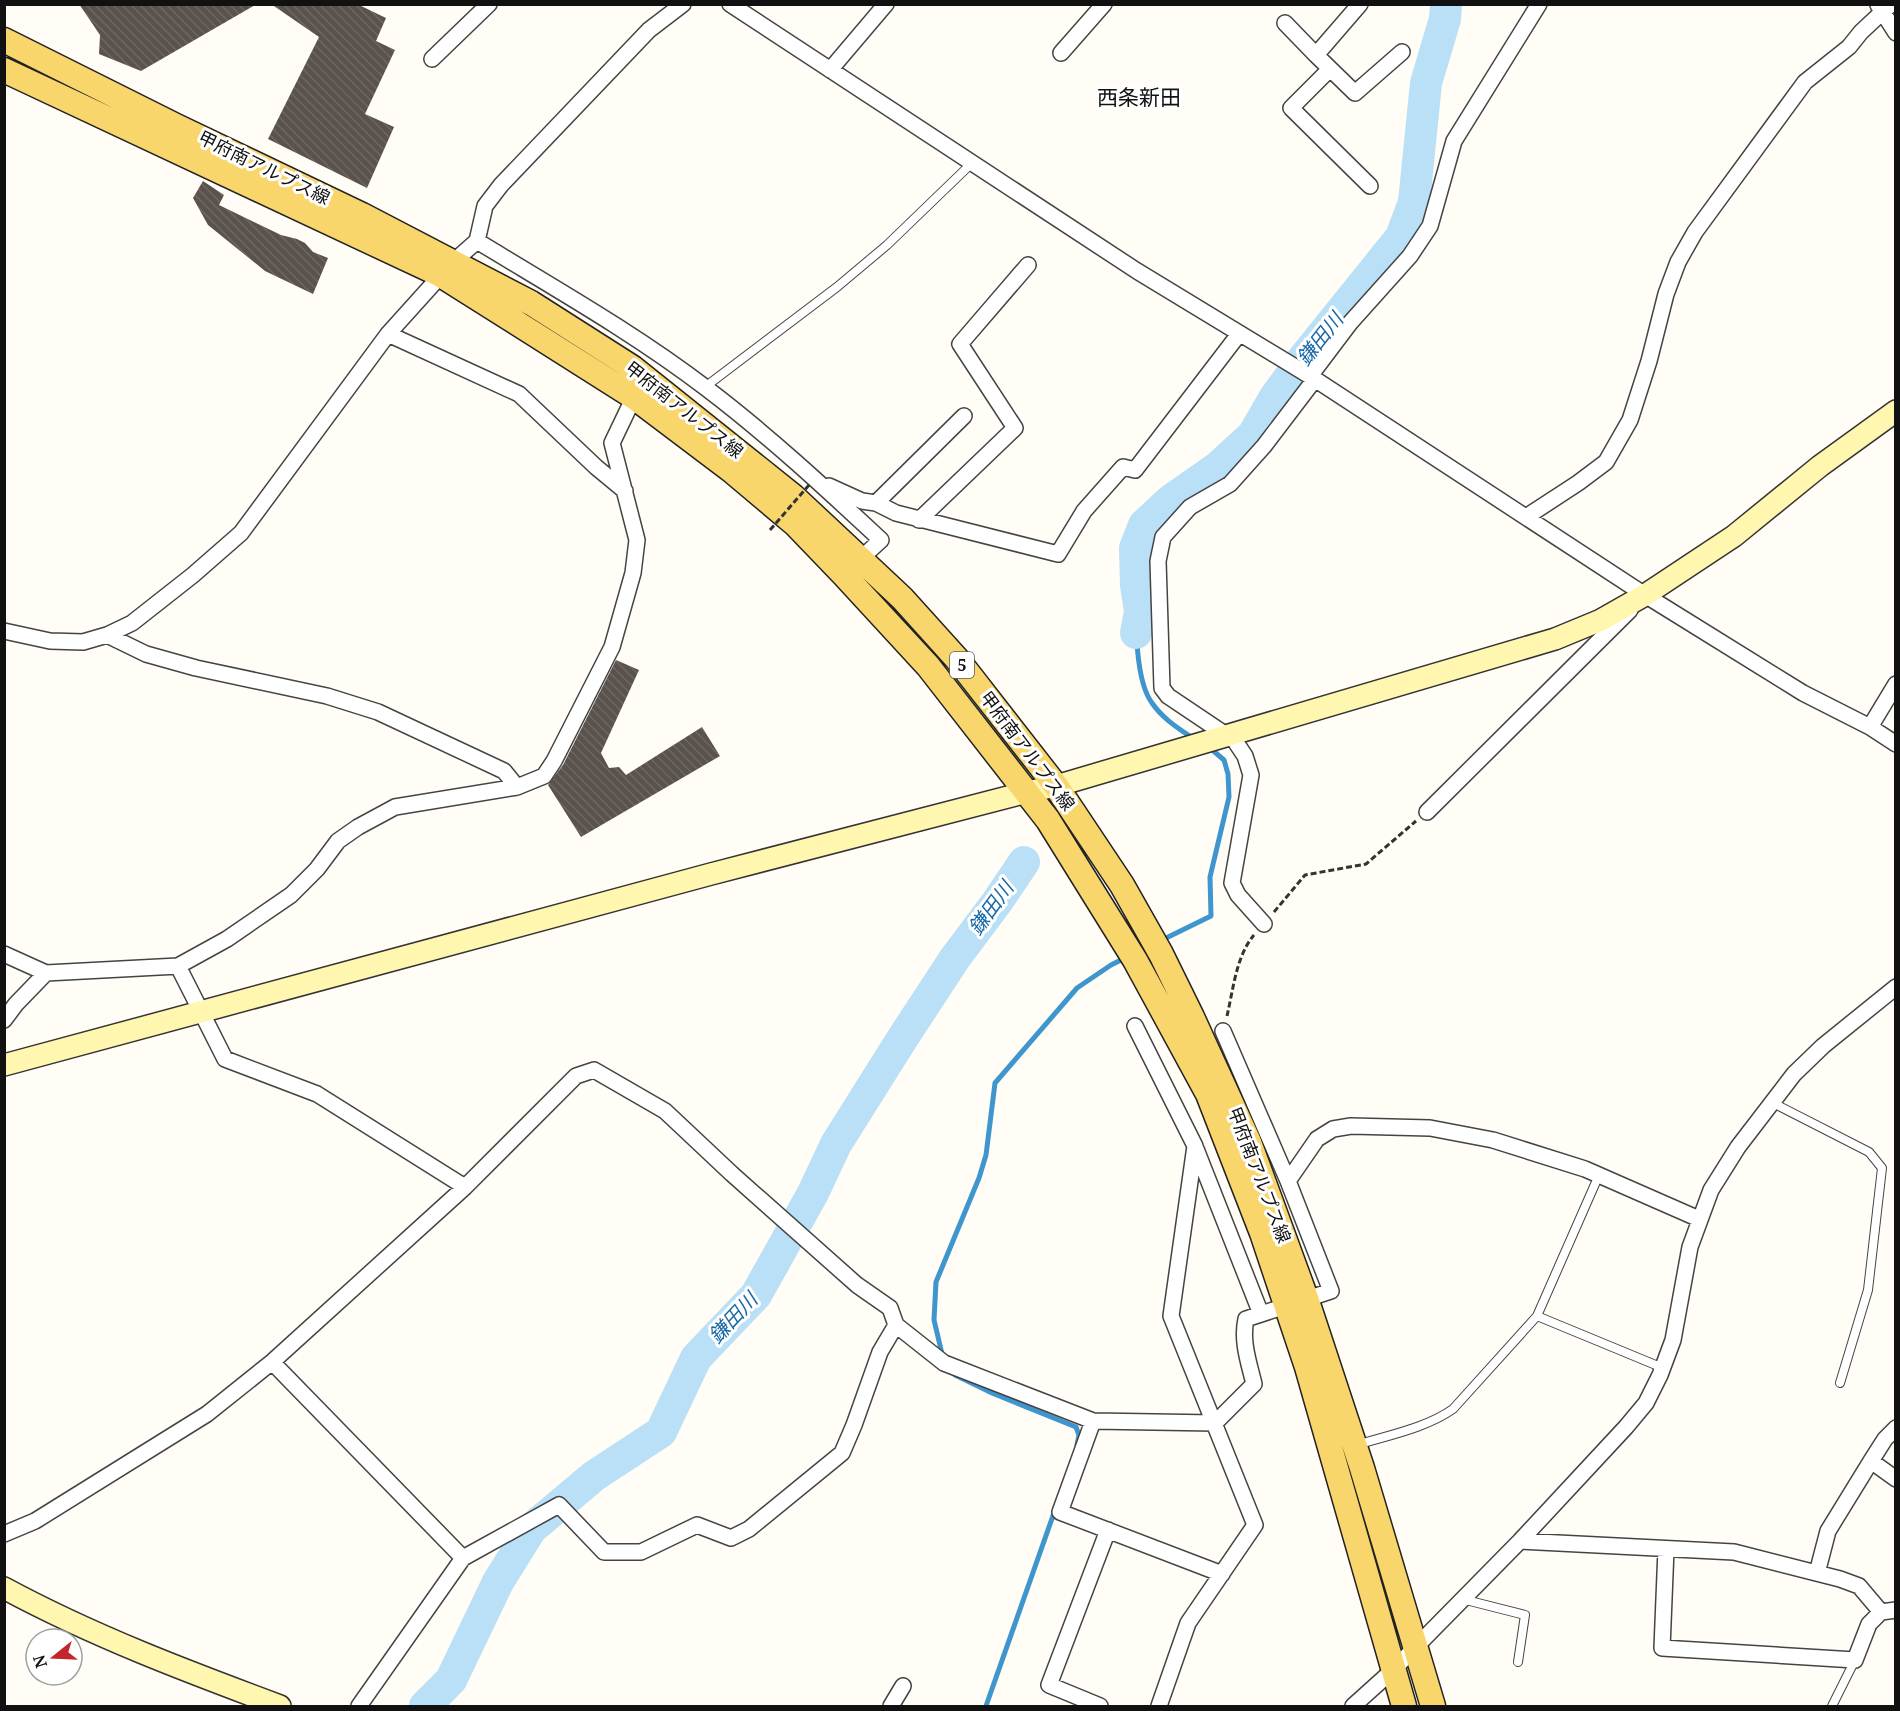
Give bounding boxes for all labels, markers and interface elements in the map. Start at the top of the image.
district label: 西条新田 [1097,83,1181,111]
street label: 甲府南アルプス線 [195,125,334,209]
water label: 鎌田川 [1290,305,1350,371]
street label: 甲府南アルプス線 [621,355,749,463]
road number: 5 [950,652,974,678]
street label: 甲府南アルプス線 [975,686,1081,815]
water label: 鎌田川 [962,874,1020,940]
street label: 甲府南アルプス線 [1223,1103,1297,1246]
water label: 鎌田川 [702,1285,764,1349]
north arrow [24,1627,84,1687]
text: N [27,1652,52,1671]

